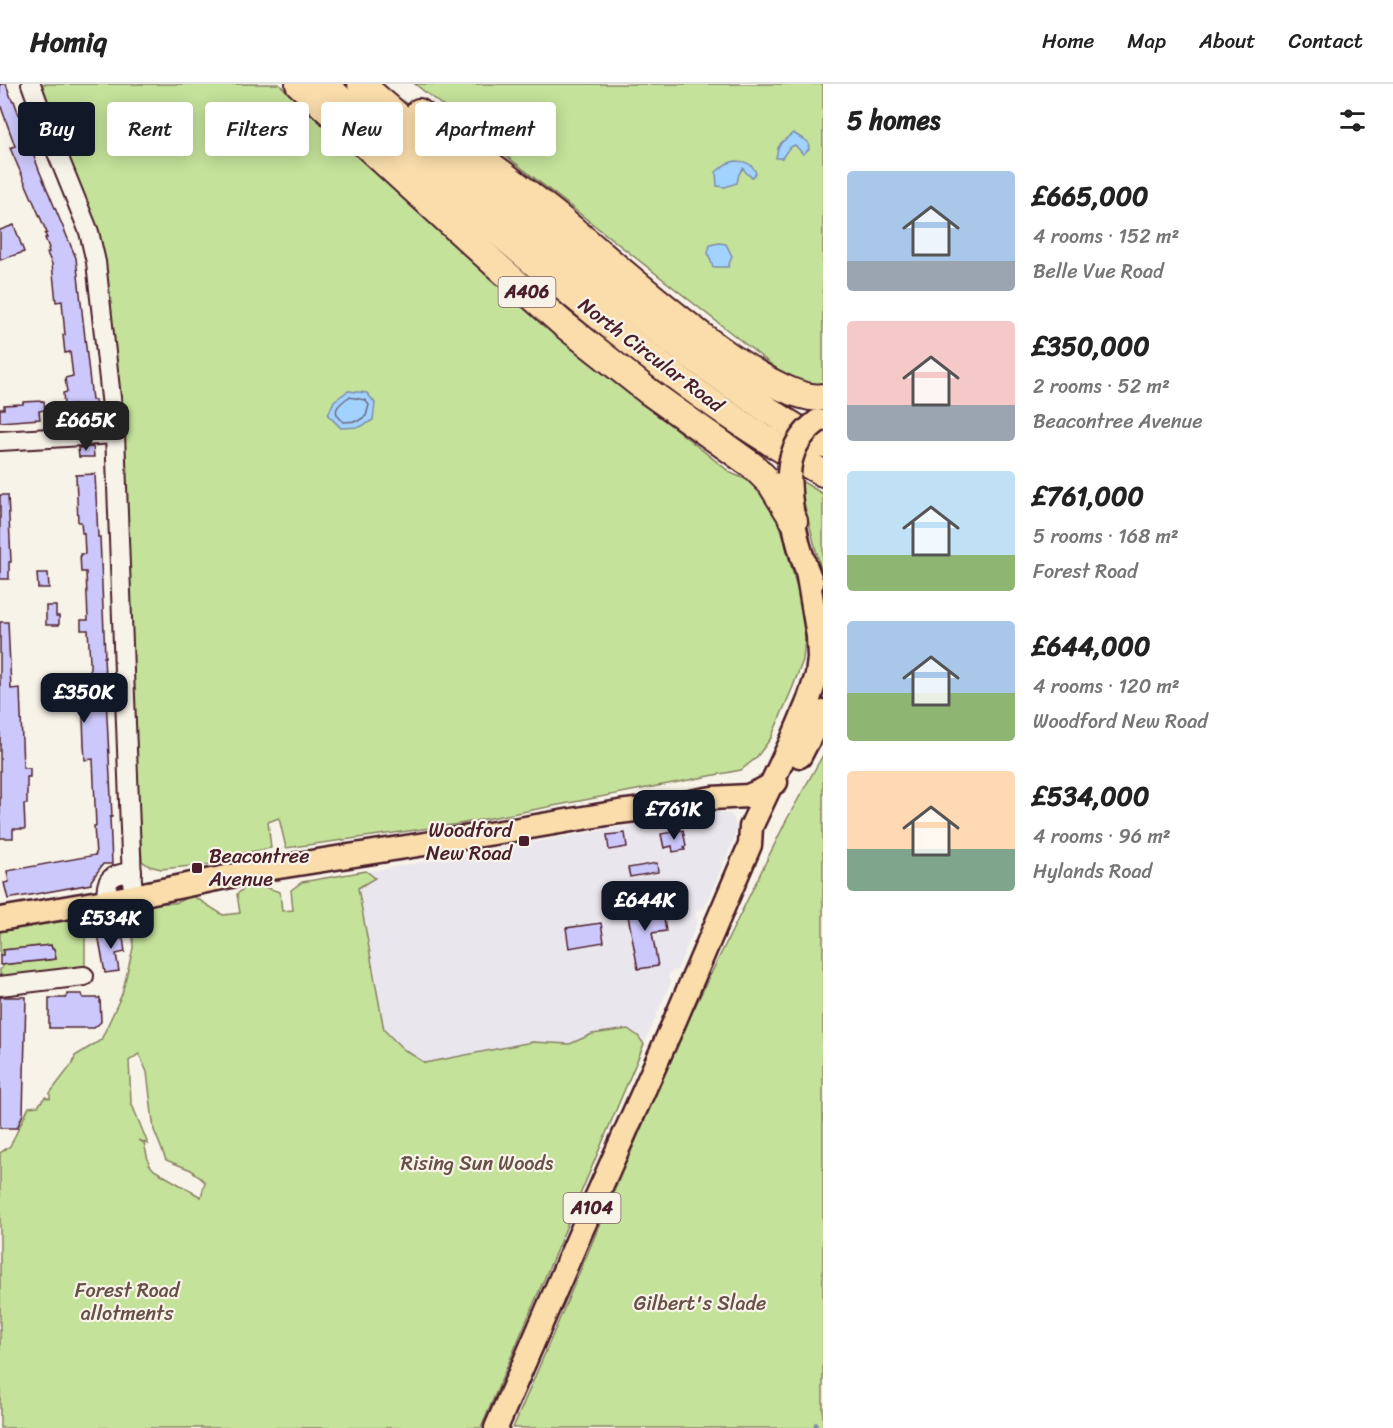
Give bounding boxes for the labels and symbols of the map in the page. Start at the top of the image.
road number: A406 [498,277,556,307]
street label: North Circular Road [570,288,733,423]
pin: £665K [44,401,128,452]
pin: £350K [42,673,126,724]
pin: £761K [632,790,716,841]
place label: Woodford New Road [426,813,513,871]
marker: Woodford New Road [517,834,531,848]
place label: Beacontree Avenue [208,839,309,897]
marker: Beacontree Avenue [190,861,204,875]
pin: £644K [603,881,687,932]
pin: £534K [69,899,153,950]
park label: Rising Sun Woods [401,1146,554,1181]
road number: A104 [564,1193,620,1223]
park label: Forest Road allotments [75,1273,181,1331]
park label: Gilbert's Slade [634,1286,766,1321]

